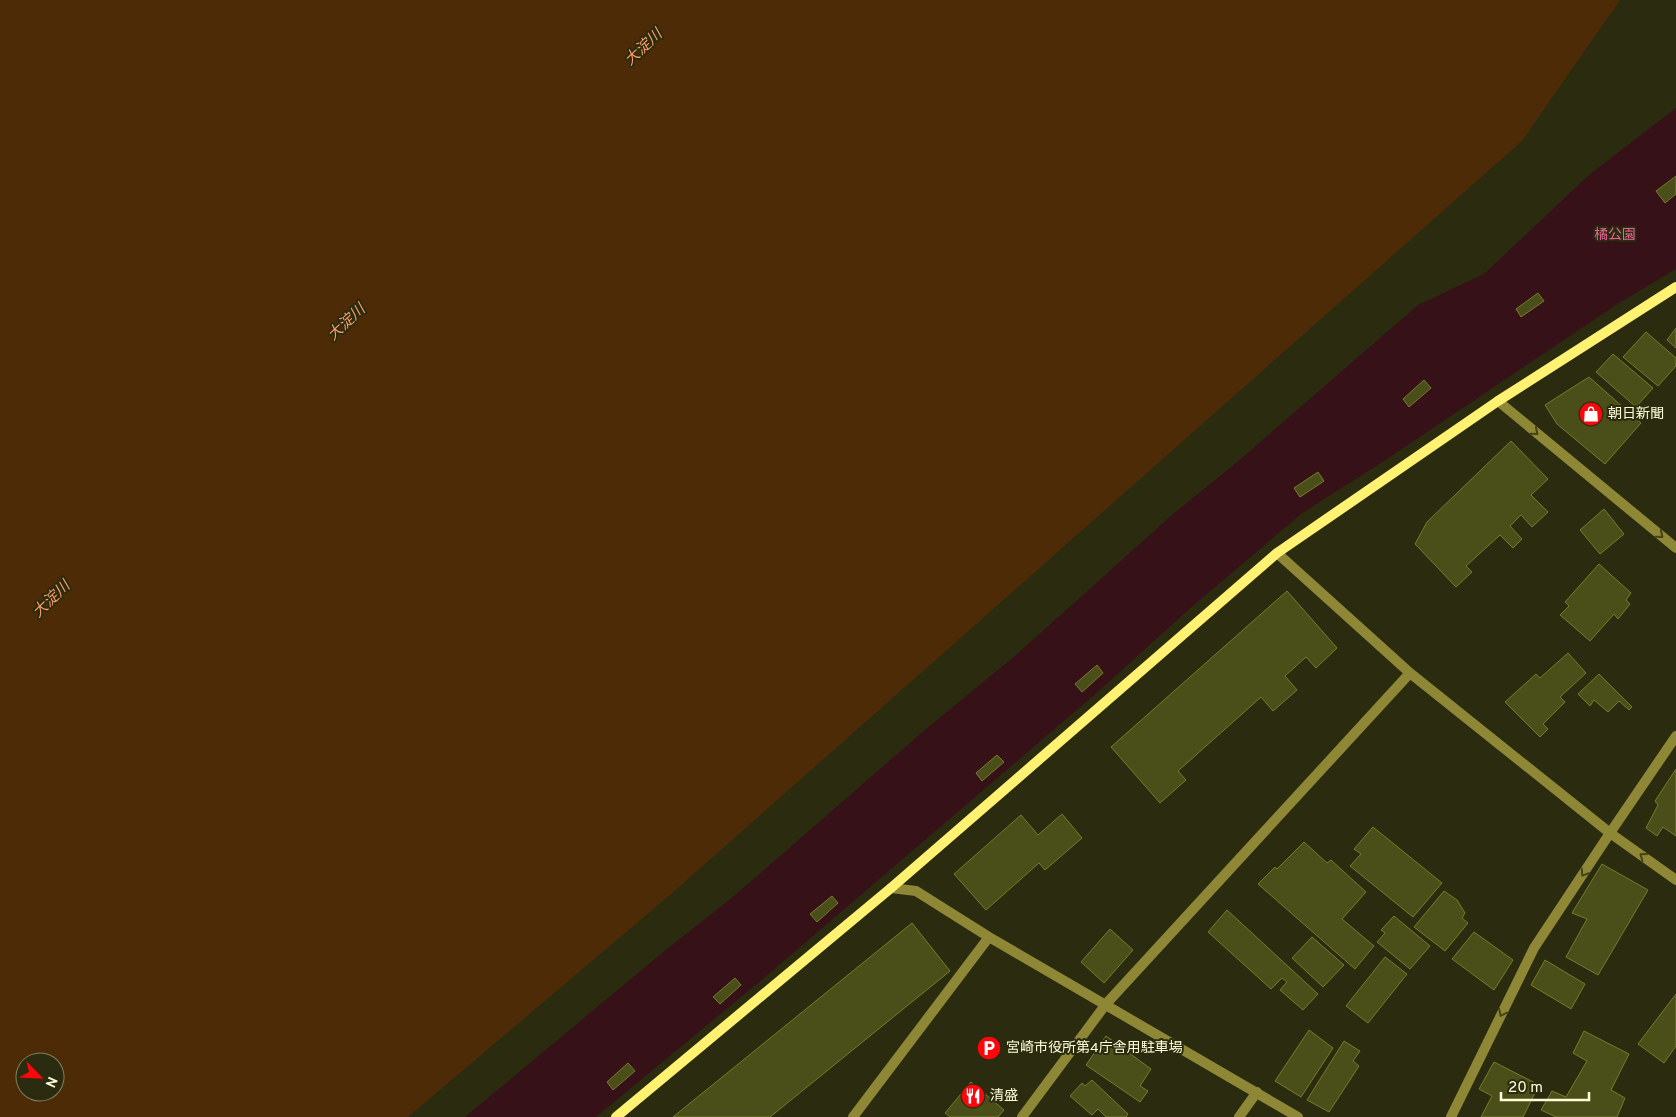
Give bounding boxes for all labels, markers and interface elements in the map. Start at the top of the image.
water label: 大淀川 [621,24,668,70]
park label: 橘公園 [1594,227,1636,244]
water label: 大淀川 [324,299,371,345]
shop icon: 朝日新聞 [1578,401,1604,427]
place label: 朝日新聞 [1608,406,1664,423]
one-way arrow [1530,426,1539,435]
one-way arrow [1655,530,1664,539]
water label: 大淀川 [29,576,76,622]
one-way arrow [1639,853,1649,862]
one-way arrow [1580,868,1590,877]
one-way arrow [1498,1008,1508,1017]
parking icon: 宮崎市役所第4庁舎用駐車場 [976,1035,1002,1061]
place label: 宮崎市役所第4庁舎用駐車場 [1006,1039,1183,1057]
north arrow [15,1052,65,1102]
scale bar [1501,1070,1588,1102]
text: N [41,1074,60,1090]
text: 20 m [1508,1079,1543,1098]
restaurant icon: 清盛 [960,1083,986,1109]
place label: 清盛 [990,1087,1018,1105]

